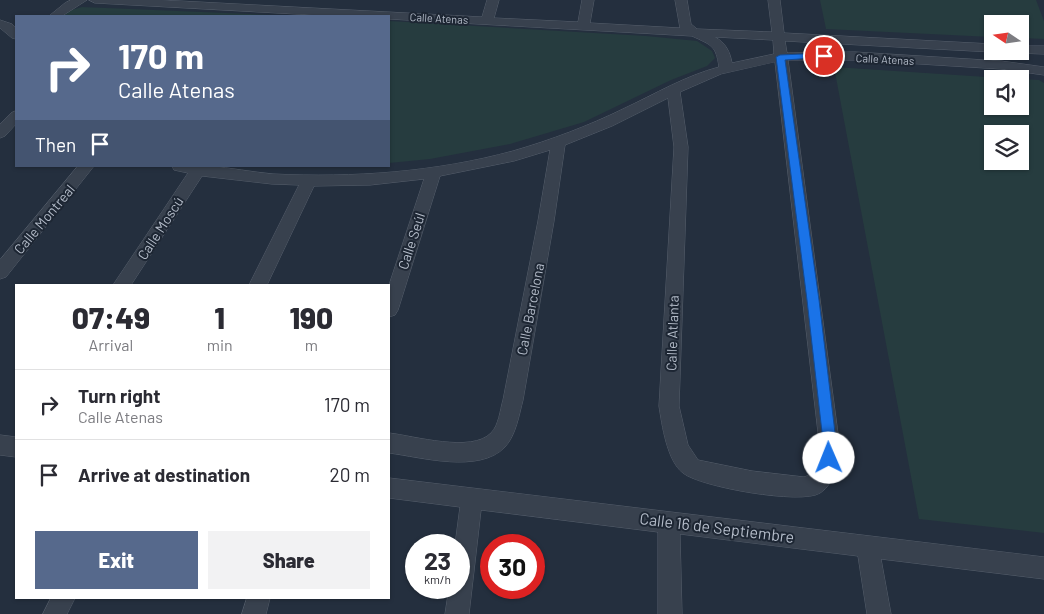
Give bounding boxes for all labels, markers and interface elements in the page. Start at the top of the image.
street label: Calle Atenas [409,10,469,26]
north arrow [984,15,1029,60]
map controls [984,15,1029,170]
text: 170 m [118,34,204,76]
icon: right [35,35,100,100]
pin [803,35,845,77]
icon: arrive [810,42,838,70]
street label: Calle Atenas [855,51,915,67]
button: sound [984,70,1029,115]
text: Calle Atenas [118,76,235,102]
button: layers [984,125,1029,170]
icon: arrive [86,130,114,158]
text: Then [35,133,76,156]
street label: Calle Montreal [10,181,78,257]
street label: Calle Moscú [133,193,187,263]
street label: Calle Seúl [394,210,428,272]
street label: Calle Barcelona [513,262,547,356]
street label: Calle Atlanta [662,295,682,371]
text: 07:49 [72,299,150,335]
text: 1 [214,299,225,335]
text: 190 [289,299,333,335]
text: Arrival [88,335,133,354]
text: min [207,335,233,354]
text: m [305,335,318,354]
text: Turn right [78,384,160,407]
icon: right [35,391,63,419]
text: 170 m [324,393,370,416]
text: Calle Atenas [78,407,163,426]
position arrow [802,431,854,483]
icon: arrive [35,461,63,489]
text: Arrive at destination [78,463,250,486]
text: 20 m [330,463,370,486]
street label: Calle 16 de Septiembre [639,508,795,546]
button: Exit [35,531,198,589]
button: Share [208,531,370,589]
speed limit sign: 30 [480,534,545,599]
text: 23 [424,545,451,575]
text: km/h [424,572,451,586]

